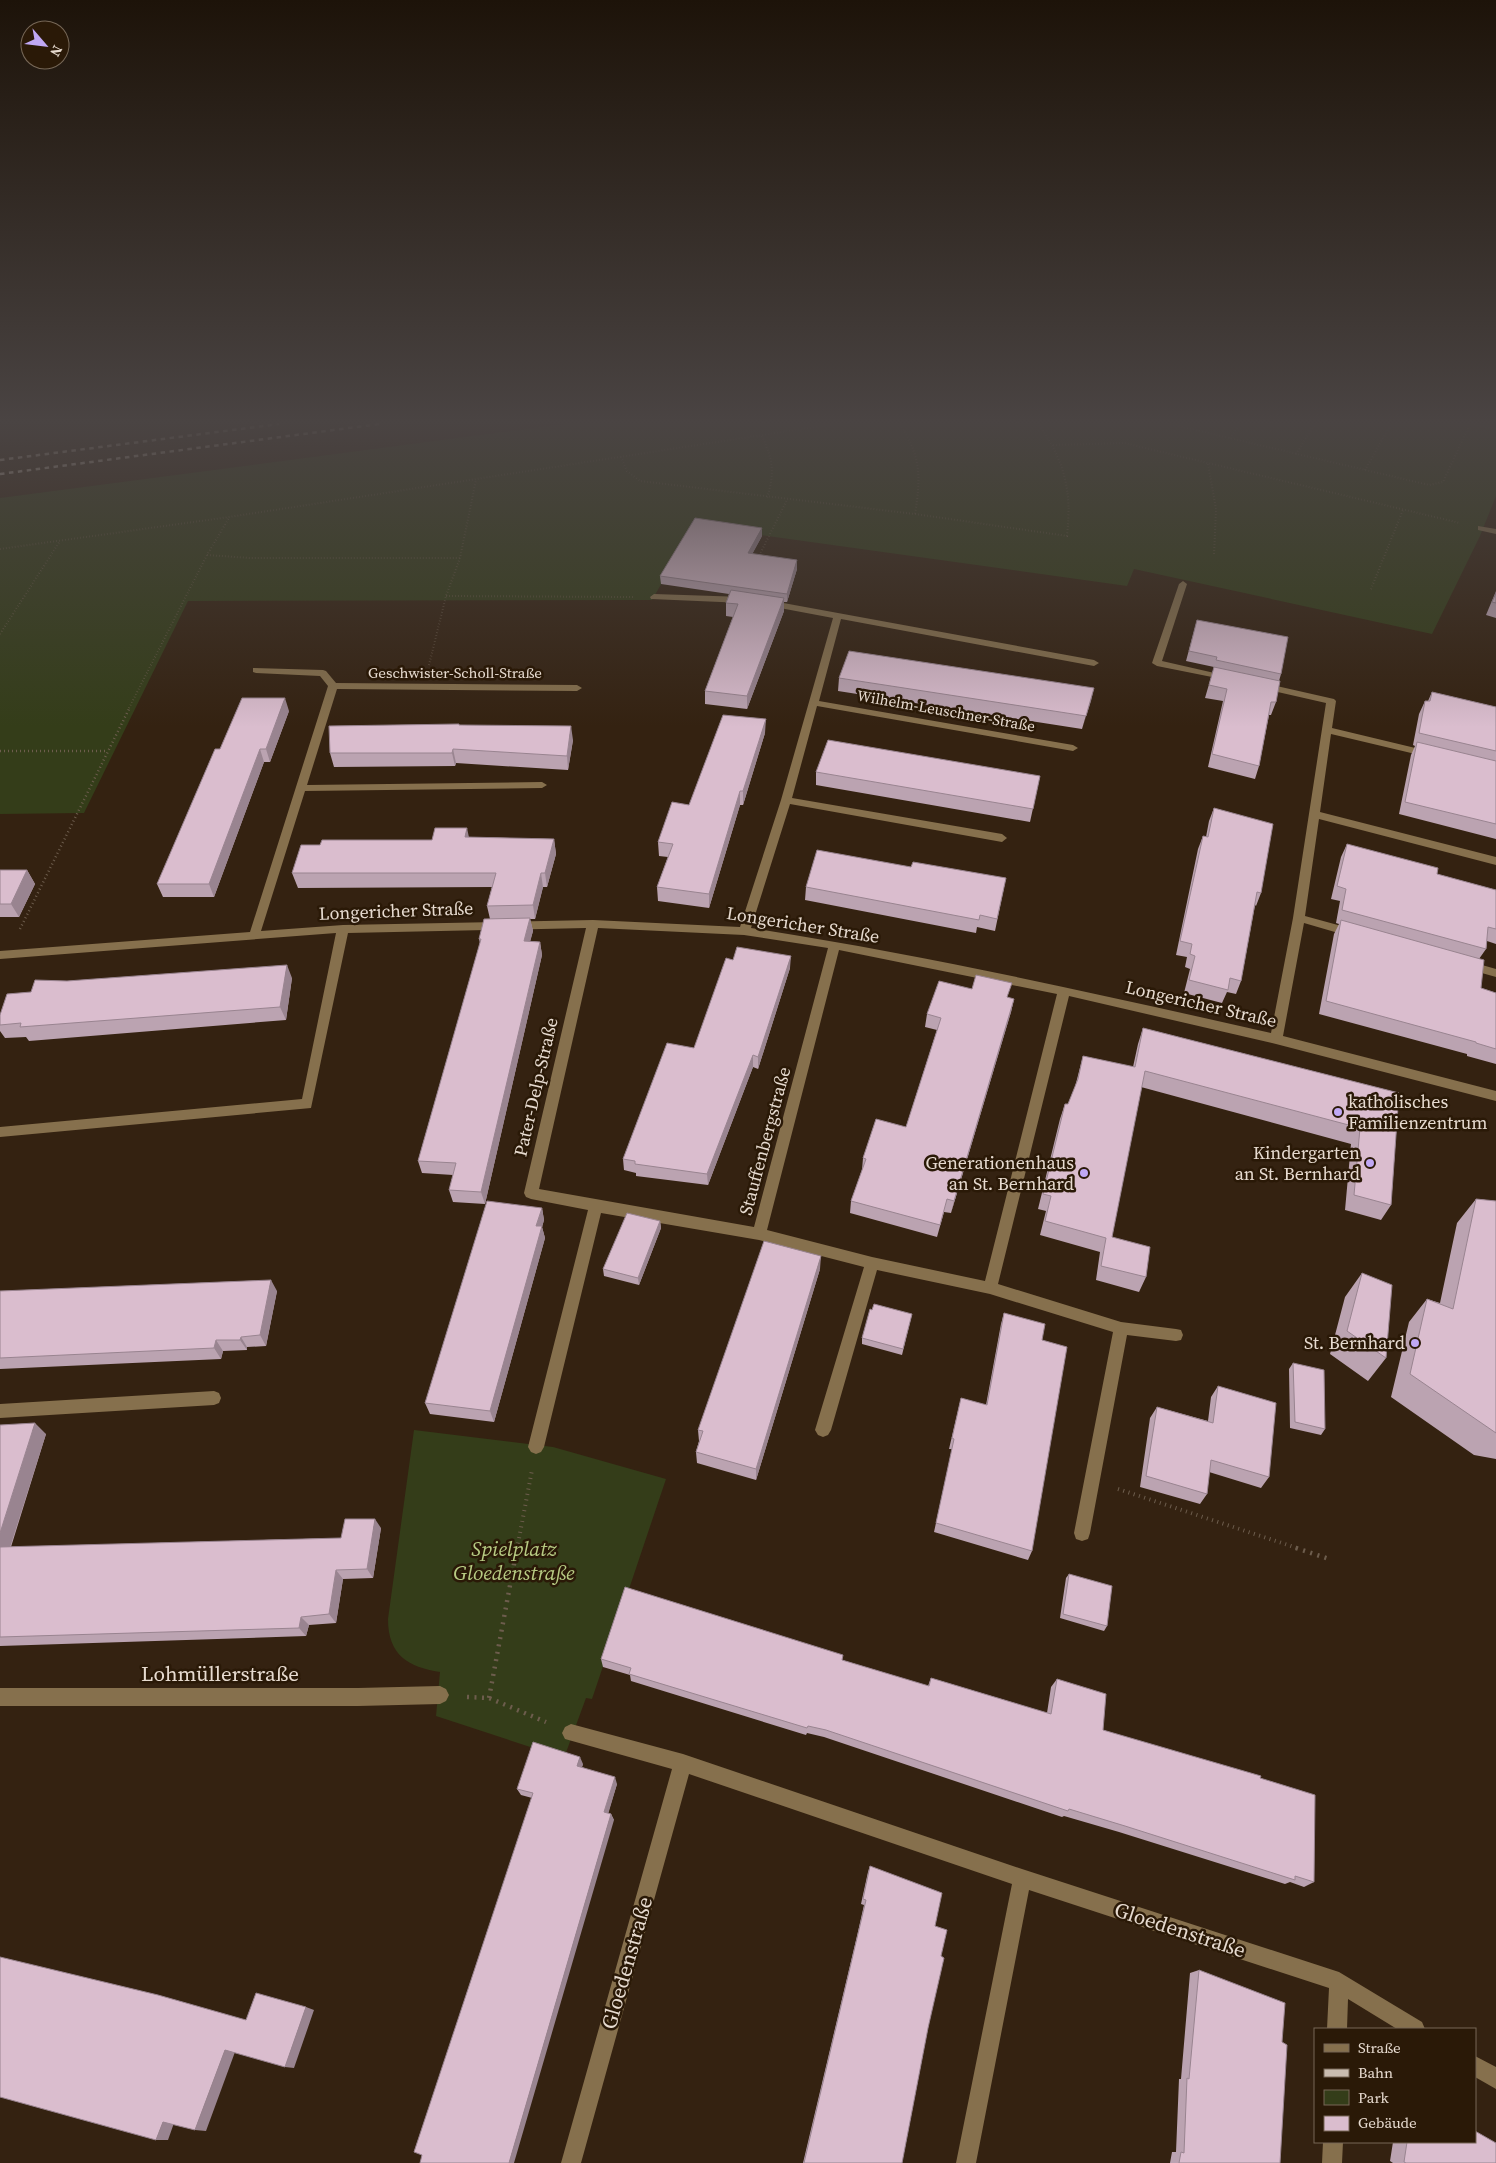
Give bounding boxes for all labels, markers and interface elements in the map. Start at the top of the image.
north arrow [20,20,70,70]
text: N [45,42,68,60]
street label: Geschwister-Scholl-Straße [368,662,542,683]
street label: Wilhelm-Leuschner-Straße [855,685,1037,737]
street label: Longericher Straße [318,895,474,926]
street label: Longericher Straße [725,900,881,949]
street label: Longericher Straße [1123,974,1279,1033]
street label: Pater-Delp-Straße [507,1015,564,1159]
street label: Stauffenbergstraße [733,1064,796,1218]
place label: katholisches Familienzentrum [1348,1089,1488,1135]
marker: katholisches Familienzentrum [1332,1106,1344,1118]
place label: Kindergarten an St. Bernhard [1235,1140,1360,1186]
place label: Generationenhaus an St. Bernhard [926,1150,1074,1196]
marker: Kindergarten an St. Bernhard [1364,1157,1376,1169]
marker: Generationenhaus an St. Bernhard [1078,1167,1090,1179]
place label: St. Bernhard [1304,1330,1405,1355]
marker: St. Bernhard [1409,1337,1421,1349]
park label: Spielplatz Gloedenstraße [453,1534,575,1587]
street label: Lohmüllerstraße [141,1659,299,1688]
street label: Gloedenstraße [594,1893,659,2033]
street label: Gloedenstraße [1111,1895,1250,1964]
legend [1314,2028,1476,2143]
text: Straße [1358,2037,1401,2058]
text: Bahn [1358,2062,1393,2083]
text: Park [1358,2087,1390,2108]
text: Gebäude [1358,2112,1417,2133]

